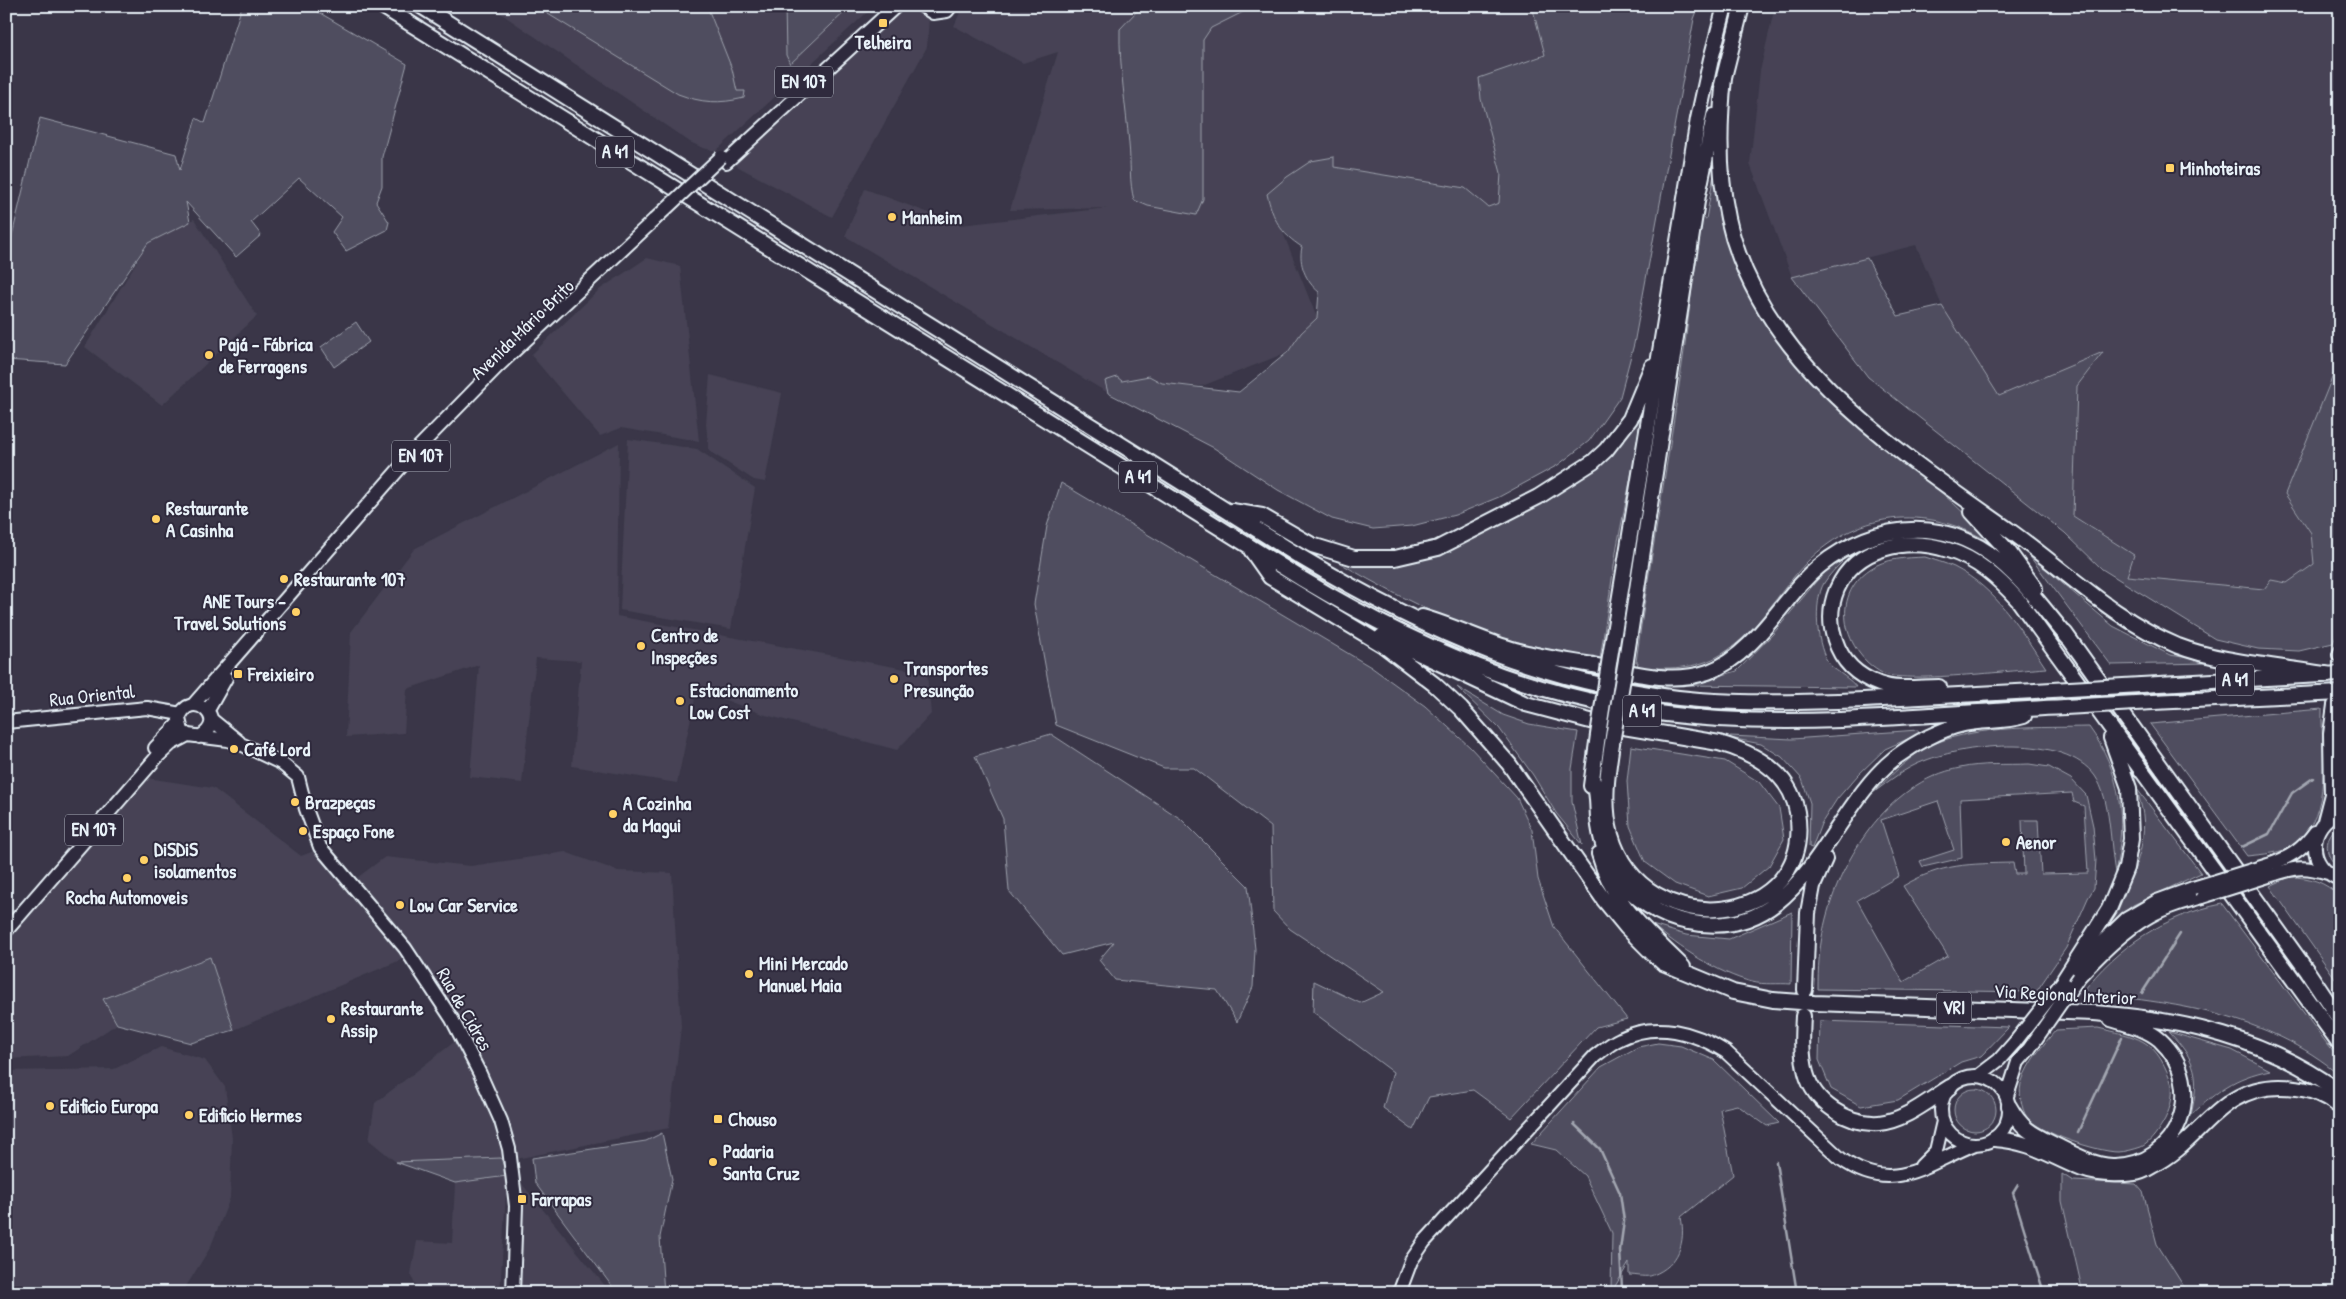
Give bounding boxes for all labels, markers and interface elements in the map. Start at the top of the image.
marker: Telheira [877,17,889,29]
place label: Telheira [854,29,912,55]
road number: EN 107 [775,66,833,98]
road number: A 41 [596,136,634,168]
place label: Minhoteiras [2180,155,2261,181]
marker: Minhoteiras [2164,162,2176,174]
place label: Manheim [902,204,962,230]
marker: Manheim [886,211,898,223]
street label: Avenida Mário Brito [465,273,580,385]
place label: Pajá - Fábrica de Ferragens [219,331,313,380]
marker: Pajá - Fábrica de Ferragens [203,349,215,361]
road number: EN 107 [392,441,450,472]
road number: A 41 [1119,462,1157,492]
place label: Restaurante A Casinha [166,495,249,543]
marker: Restaurante A Casinha [150,513,162,525]
place label: Restaurante 107 [294,566,406,592]
marker: Restaurante 107 [278,573,290,585]
place label: ANE Tours - Travel Solutions [173,588,287,636]
marker: ANE Tours - Travel Solutions [290,606,302,618]
place label: Centro de Inspeções [651,622,719,671]
marker: Centro de Inspeções [635,640,647,652]
place label: Transportes Presunção [903,655,989,703]
place label: Freixieiro [247,661,314,687]
road number: A 41 [2216,664,2254,696]
marker: Freixieiro [232,668,244,680]
marker: Transportes Presunção [888,673,900,685]
place label: Estacionamento Low Cost [690,677,799,725]
street label: Rua Oriental [48,678,137,712]
marker: Estacionamento Low Cost [674,695,686,707]
road number: A 41 [1623,696,1661,726]
place label: Café Lord [244,736,311,762]
marker: Café Lord [228,743,240,755]
place label: Brazpeças [305,789,376,816]
place label: A Cozinha da Magui [623,790,692,839]
marker: Brazpeças [289,796,301,808]
marker: A Cozinha da Magui [607,808,619,820]
road number: EN 107 [65,814,123,846]
place label: Espaço Fone [313,818,395,845]
marker: Espaço Fone [297,825,309,837]
place label: Aenor [2016,829,2057,855]
place label: DiSDiS isolamentos [154,836,237,884]
marker: Aenor [2000,836,2012,848]
marker: DiSDiS isolamentos [138,854,150,866]
marker: Rocha Automoveis [121,872,133,884]
place label: Rocha Automoveis [66,884,189,910]
place label: Low Car Service [410,892,518,918]
marker: Low Car Service [394,899,406,911]
place label: Mini Mercado Manuel Maia [759,950,848,998]
street label: Rua de Cidres [431,963,499,1055]
marker: Mini Mercado Manuel Maia [743,968,755,980]
street label: Via Regional Interior [1993,977,2137,1011]
road number: VRI [1936,992,1972,1024]
place label: Restaurante Assip [341,995,424,1044]
marker: Restaurante Assip [325,1013,337,1025]
place label: Edificio Europa [60,1093,158,1120]
marker: Edificio Europa [44,1100,56,1112]
place label: Edificio Hermes [199,1102,303,1128]
place label: Chouso [728,1106,777,1132]
marker: Edificio Hermes [183,1109,195,1121]
marker: Chouso [712,1113,724,1125]
place label: Padaria Santa Cruz [723,1138,800,1186]
marker: Padaria Santa Cruz [707,1156,719,1168]
place label: Farrapas [531,1186,592,1213]
marker: Farrapas [516,1193,528,1205]

